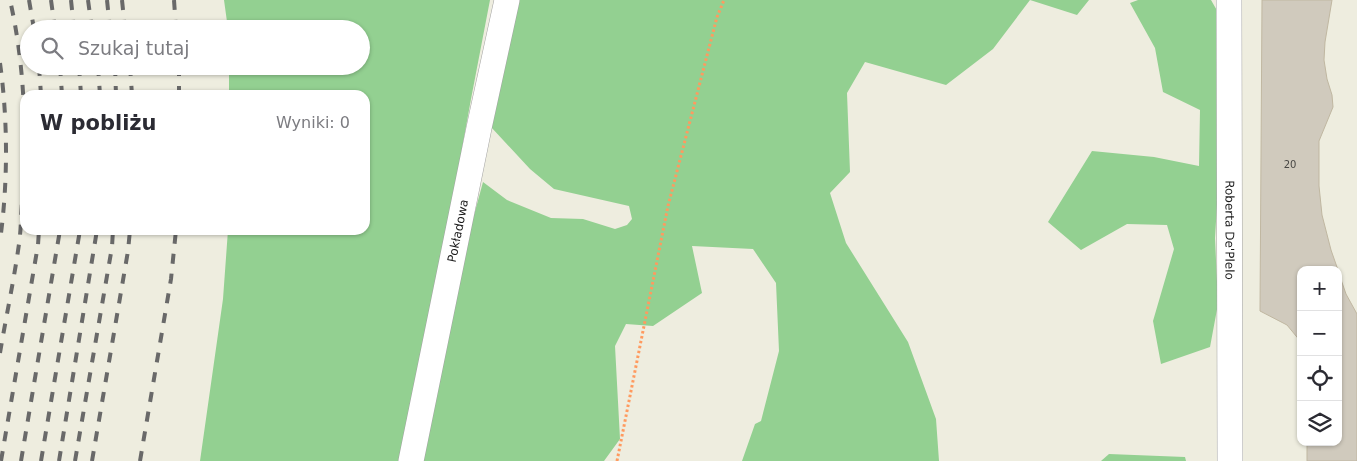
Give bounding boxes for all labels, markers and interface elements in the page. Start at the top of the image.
search box [20,20,370,75]
icon: search [38,34,66,62]
text: Szukaj tutaj [78,37,190,59]
text: W pobliżu [40,111,157,135]
text: Wyniki: 0 [276,113,350,132]
house number: 20 [1284,159,1296,170]
street label: Roberta De'Plelo [1222,180,1237,280]
street label: Pokładowa [445,198,471,264]
map controls [1297,266,1342,446]
button: + [1297,266,1342,311]
button: − [1297,311,1342,356]
button: locate [1297,356,1342,401]
button: layers [1297,401,1342,446]

